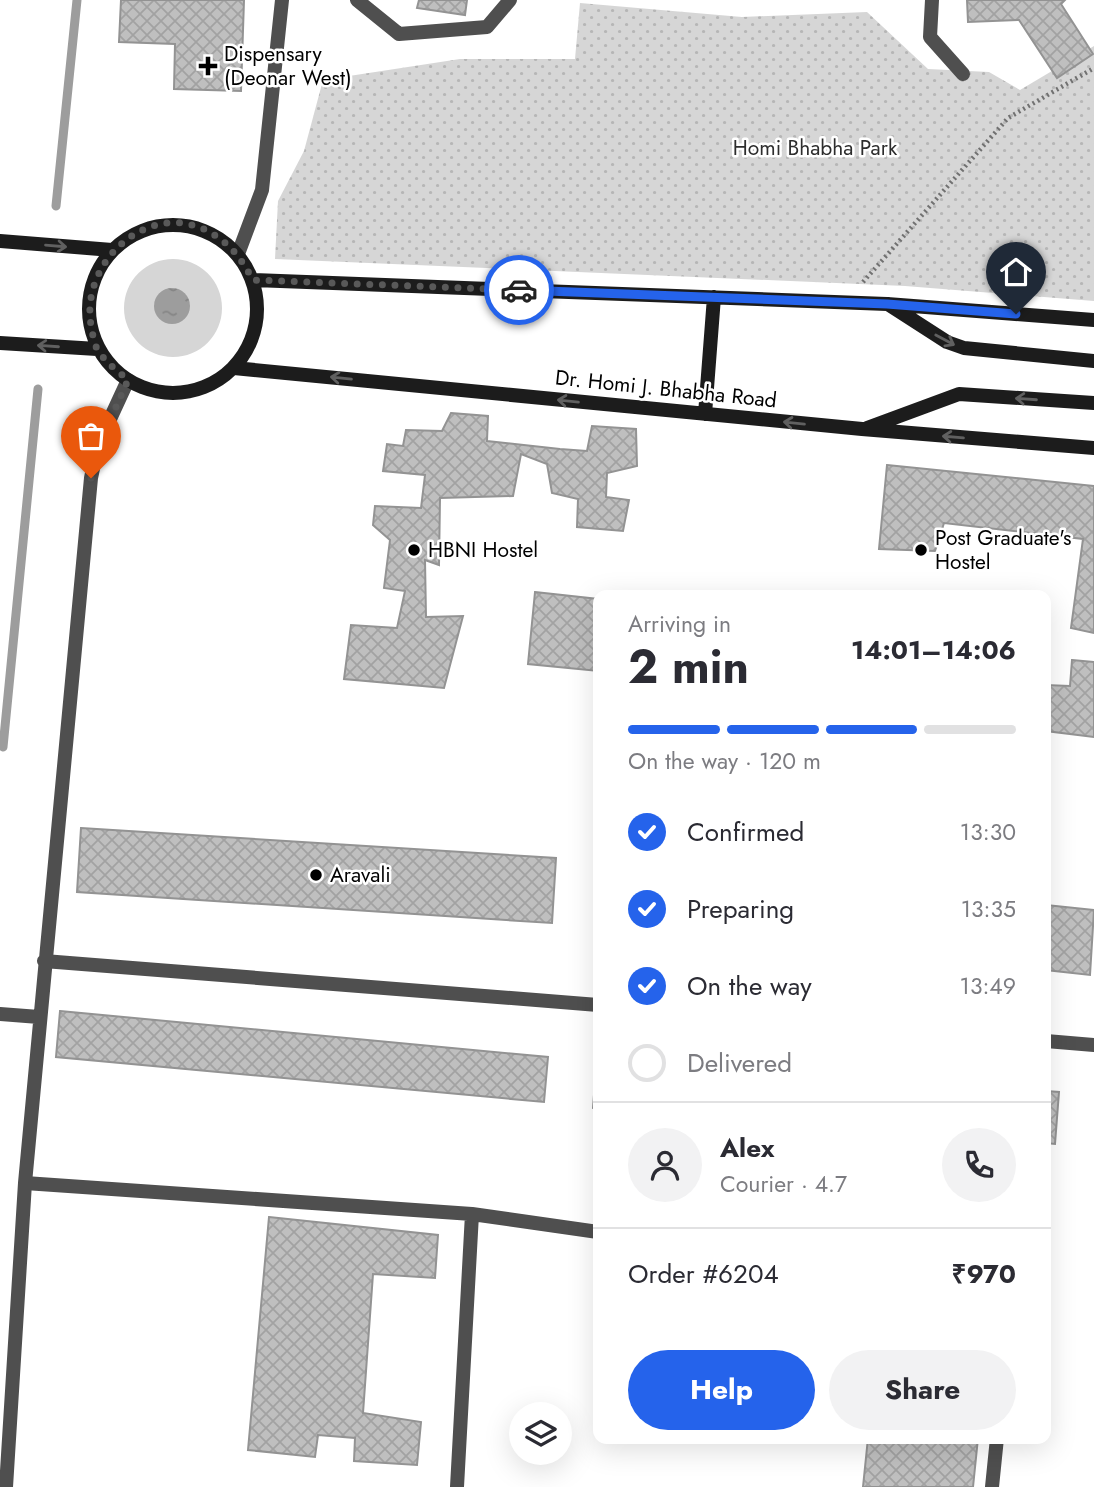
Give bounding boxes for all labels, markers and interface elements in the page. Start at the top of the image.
place label: Dispensary (Deonar West) [224,39,352,93]
marker: Dispensary (Deonar West) [198,56,218,76]
park label: Homi Bhabha Park [733,133,898,163]
one-way arrow [44,240,67,253]
pin [986,242,1046,314]
icon: home [997,253,1035,291]
courier [484,255,554,325]
icon: car [500,271,538,309]
one-way arrow [934,333,954,347]
one-way arrow [38,339,60,352]
street label: Dr. Homi J. Bhabha Road [554,362,778,416]
one-way arrow [330,372,353,385]
one-way arrow [1015,392,1038,405]
one-way arrow [557,394,579,407]
pin [61,406,121,478]
one-way arrow [783,416,806,429]
icon: bag [72,417,110,455]
one-way arrow [942,430,964,443]
place label: Post Graduate's Hostel [935,523,1071,577]
place label: HBNI Hostel [428,535,538,565]
marker: HBNI Hostel [406,542,422,558]
marker: Post Graduate's Hostel [913,542,929,558]
text: Arriving in [628,607,731,641]
text: 14:01–14:06 [851,631,1016,669]
text: 2 min [628,634,749,700]
text: On the way · 120 m [628,744,821,778]
icon: check [628,813,666,851]
text: Confirmed [687,813,804,851]
text: 13:30 [960,815,1016,849]
place label: Aravali [330,860,391,890]
marker: Aravali [308,867,324,883]
icon: check [628,890,666,928]
text: Preparing [687,890,794,928]
text: 13:35 [961,892,1016,926]
icon: check [628,967,666,1005]
text: On the way [687,967,812,1005]
text: 13:49 [960,969,1016,1003]
text: Delivered [687,1044,792,1082]
button: person [628,1128,702,1202]
button: phone [942,1128,1016,1202]
text: Alex [720,1129,774,1167]
text: Courier · 4.7 [720,1167,847,1201]
text: Order #6204 [628,1255,779,1293]
text: ₹970 [952,1255,1016,1293]
button: Help [628,1350,815,1430]
button: Share [829,1350,1016,1430]
map controls [509,1402,572,1465]
button: layers [509,1402,572,1465]

